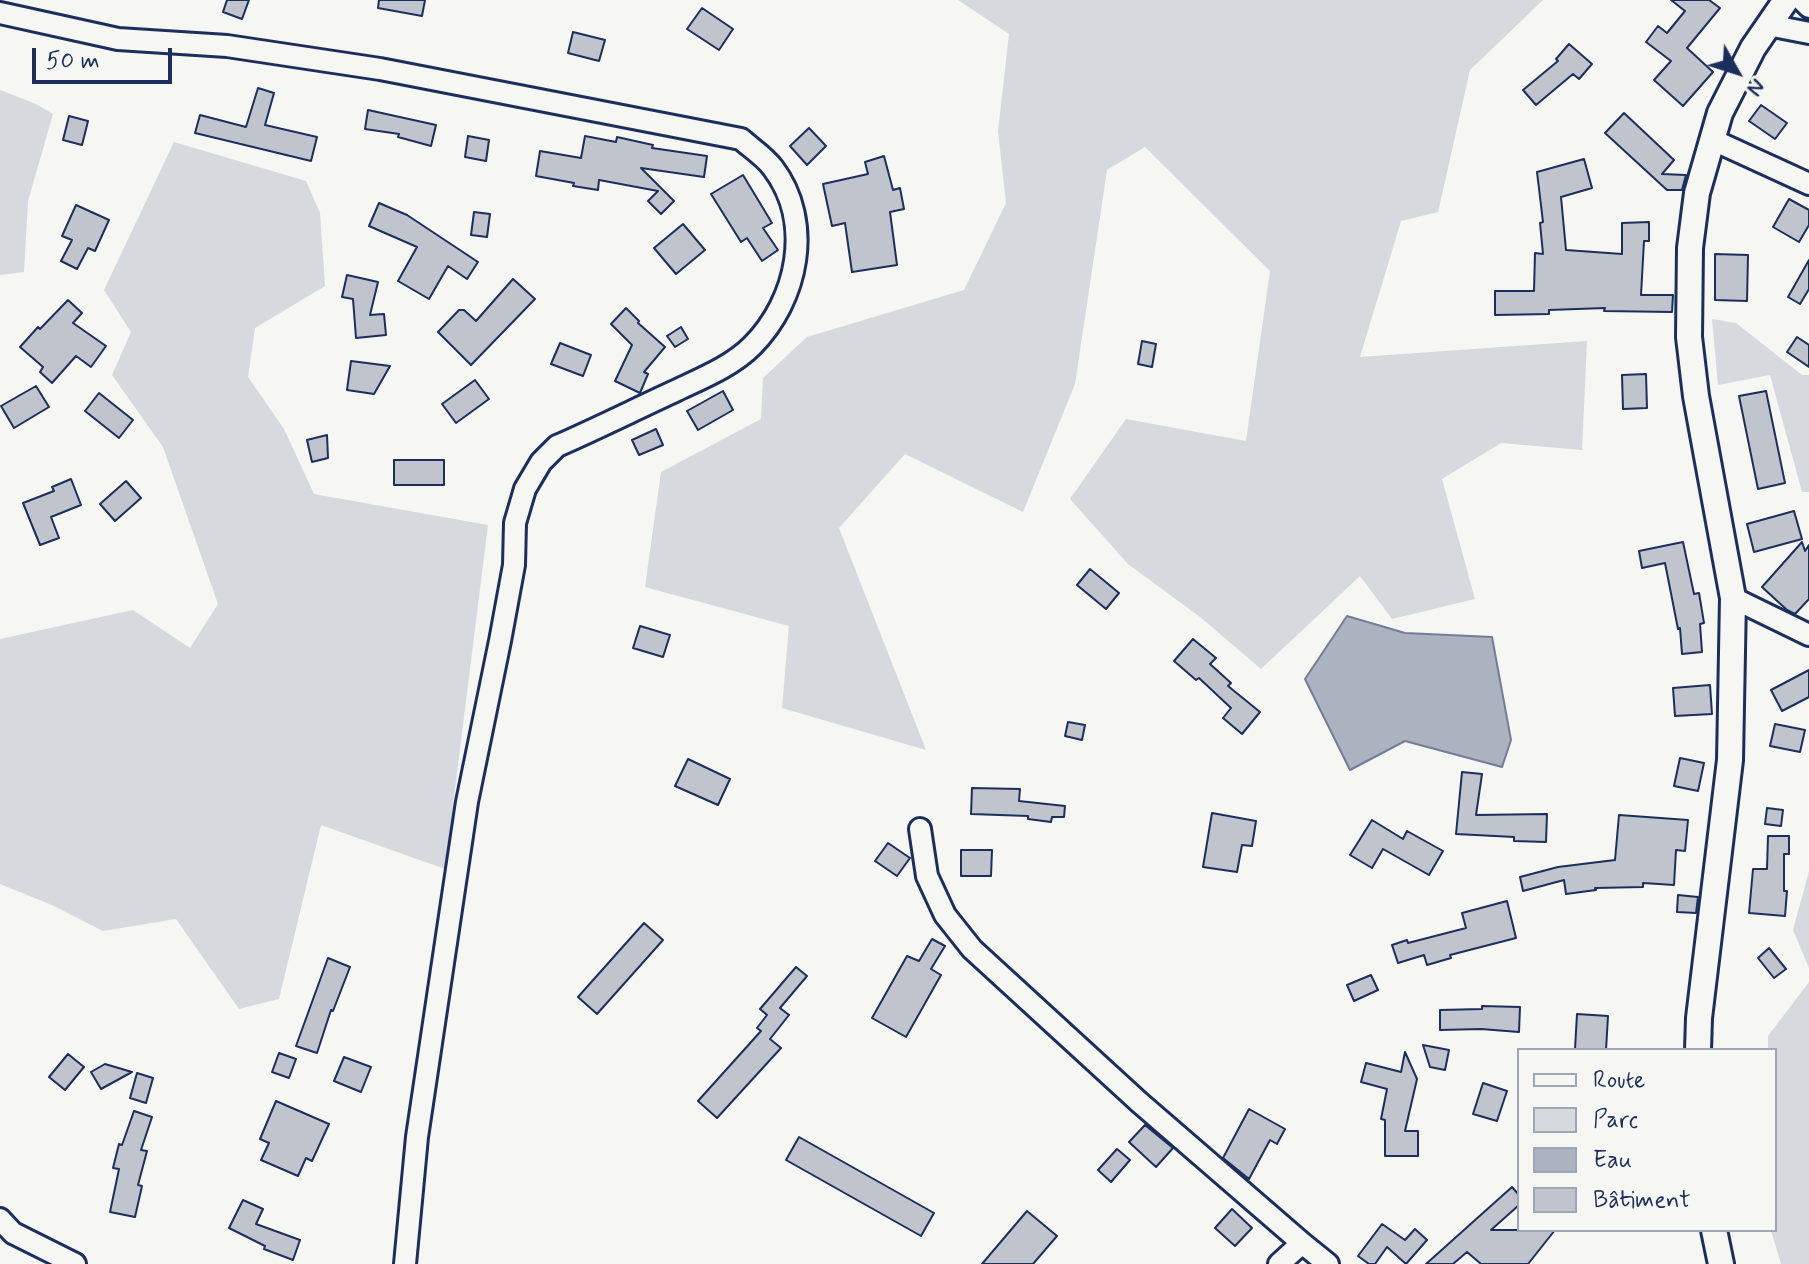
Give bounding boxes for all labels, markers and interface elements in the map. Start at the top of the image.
scale bar [36,32,176,82]
north arrow [1697,32,1777,112]
text: 50 m [46,46,100,77]
text: N [1740,73,1771,102]
legend [1517,1048,1777,1232]
text: Route [1593,1065,1645,1096]
text: Parc [1593,1105,1638,1136]
text: Eau [1593,1145,1632,1176]
text: Bâtiment [1593,1185,1691,1216]

